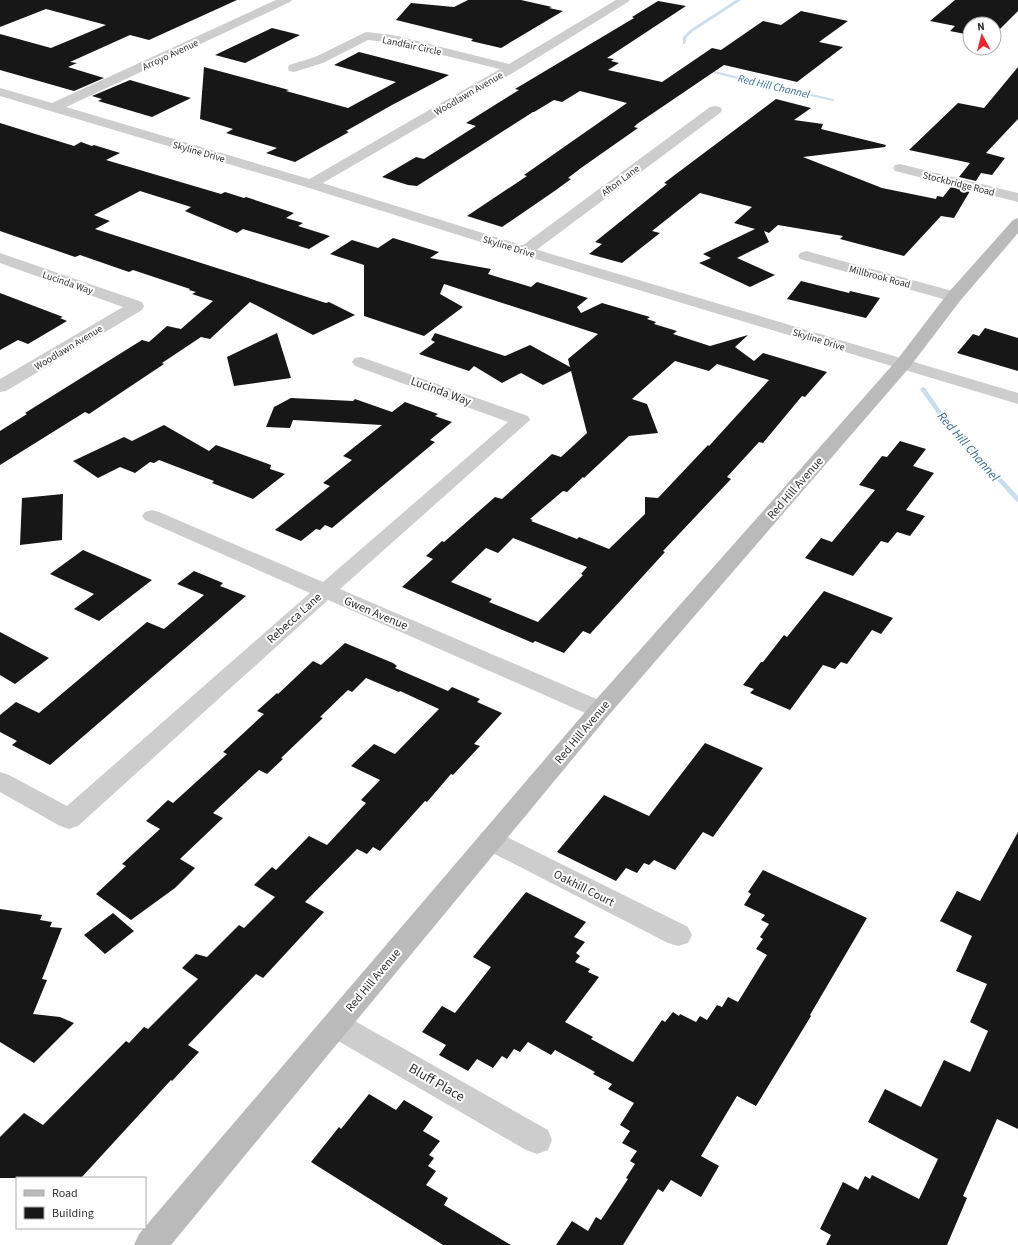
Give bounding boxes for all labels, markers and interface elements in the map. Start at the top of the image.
north arrow [962,16,1002,56]
text: N [976,19,985,34]
street label: Landfair Circle [381,33,443,59]
street label: Arroyo Avenue [140,36,201,74]
street label: Woodlawn Avenue [432,68,506,119]
water label: Red Hill Channel [736,71,812,102]
street label: Skyline Drive [171,138,227,166]
street label: Afton Lane [599,162,643,200]
street label: Stockbridge Road [921,168,996,200]
street label: Skyline Drive [481,232,537,262]
street label: Millbrook Road [848,262,912,292]
street label: Lucinda Way [40,268,95,298]
street label: Woodlawn Avenue [32,322,105,374]
street label: Skyline Drive [791,325,847,355]
street label: Lucinda Way [408,373,474,410]
water label: Red Hill Channel [933,408,1004,486]
street label: Red Hill Avenue [763,453,827,523]
street label: Rebecca Lane [263,589,326,648]
street label: Gwen Avenue [341,592,410,635]
street label: Red Hill Avenue [551,697,614,768]
street label: Oakhill Court [550,866,617,911]
street label: Red Hill Avenue [342,945,405,1016]
street label: Bluff Place [405,1059,468,1107]
legend [16,1177,146,1229]
text: Road [52,1185,78,1202]
text: Building [52,1205,94,1222]

